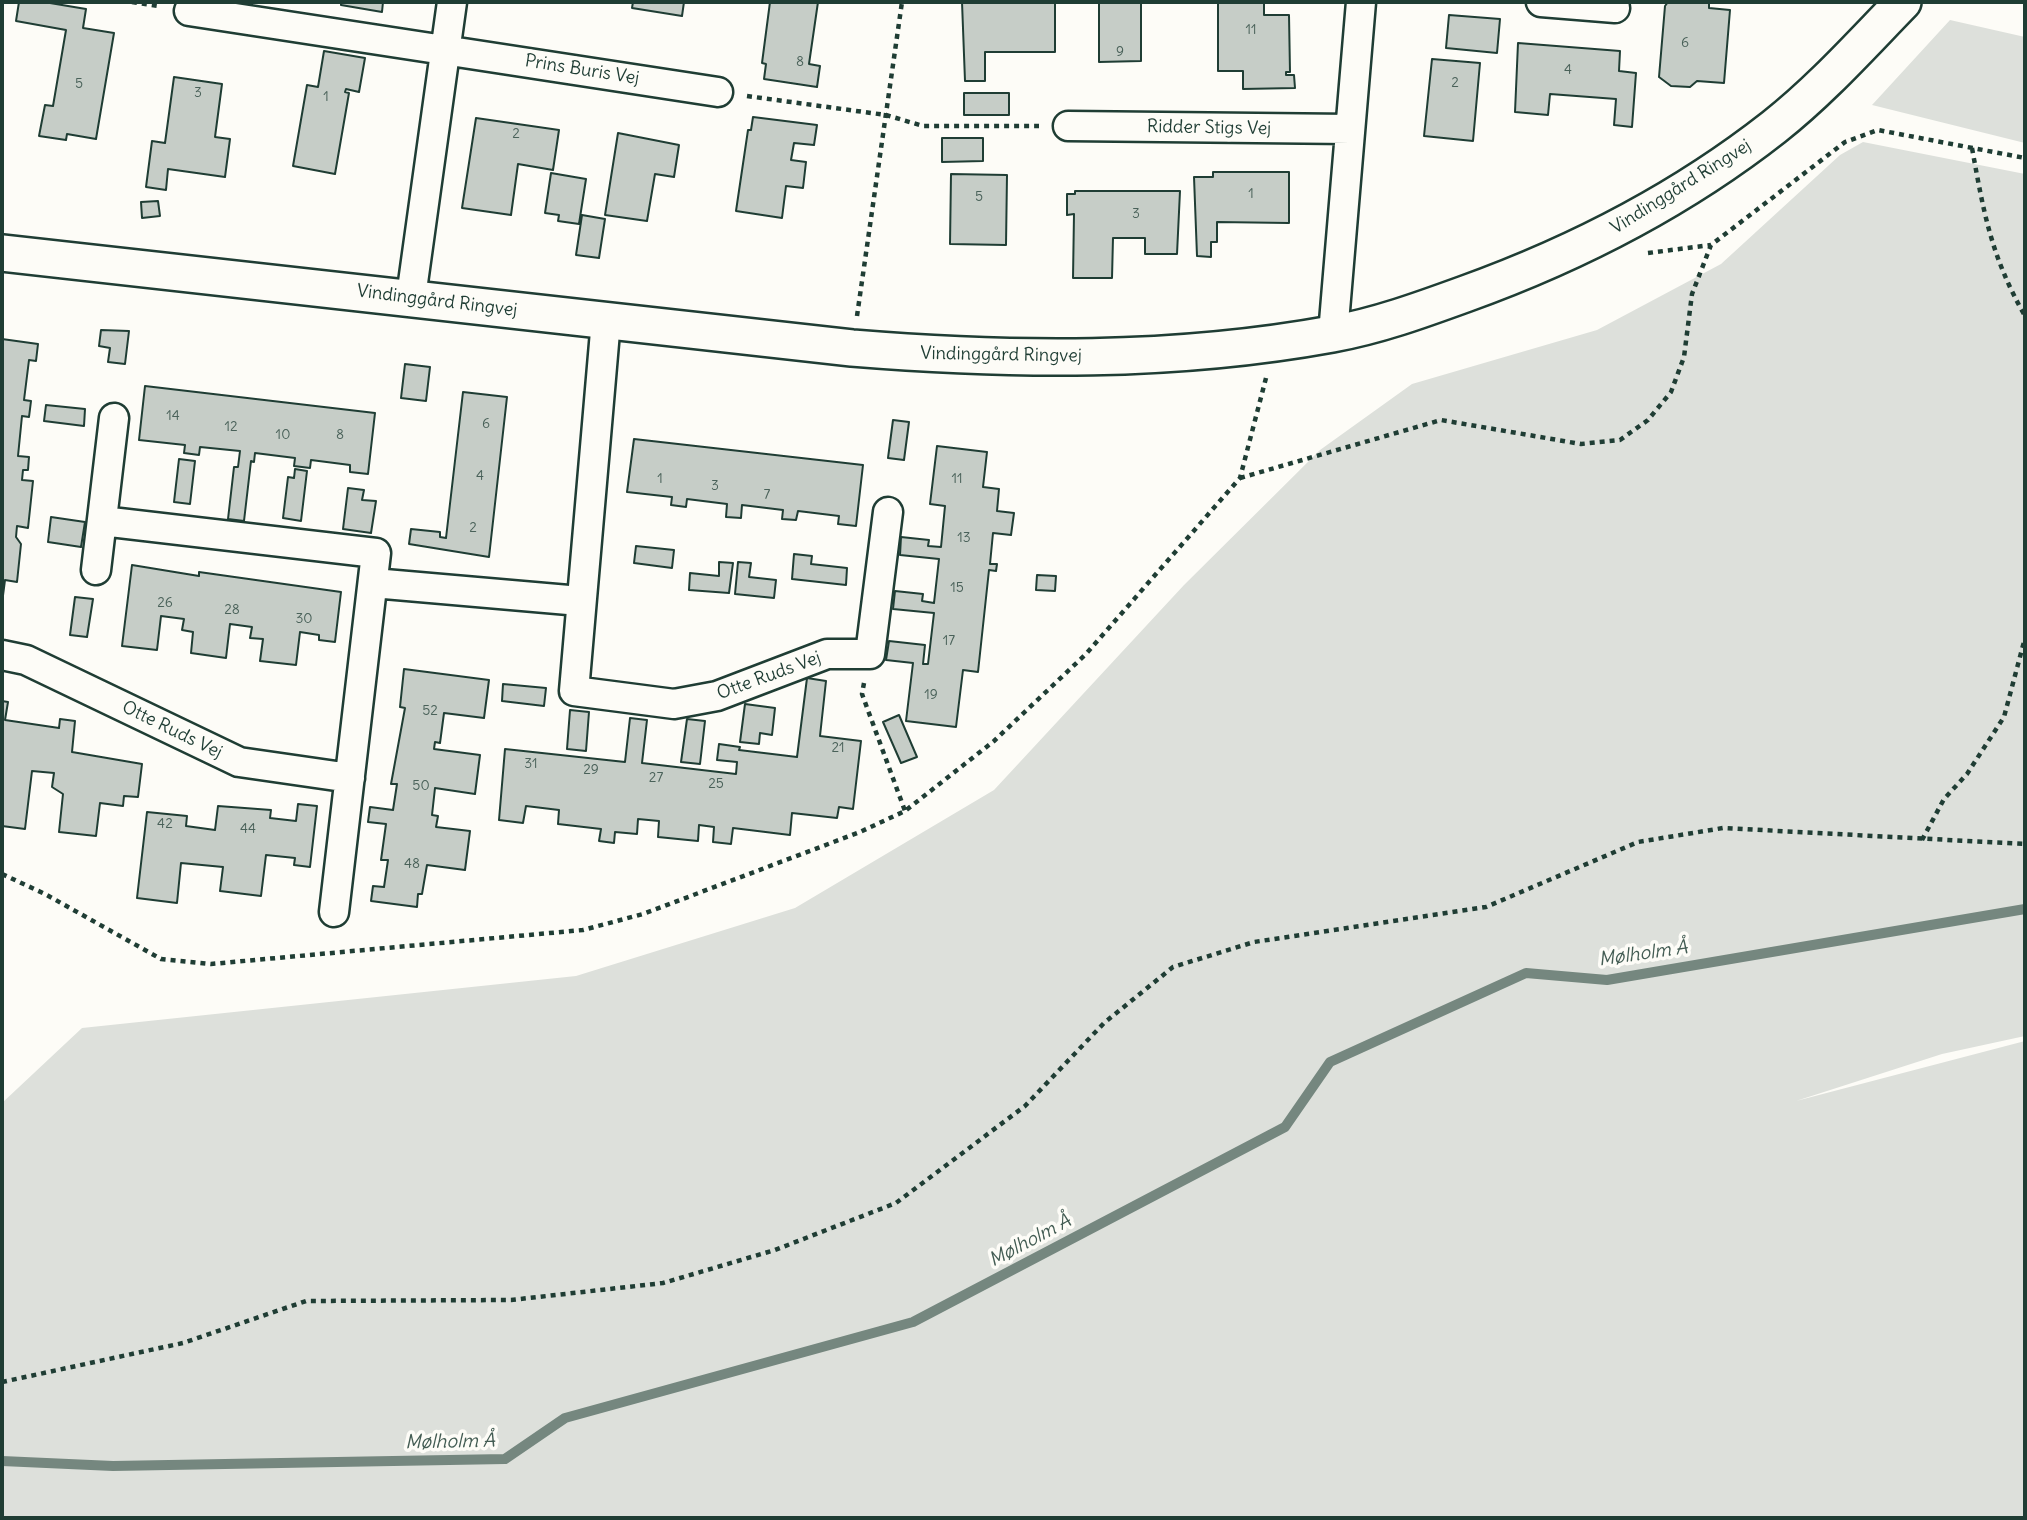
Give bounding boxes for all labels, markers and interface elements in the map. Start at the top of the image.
house number: 11 [1245,22,1257,38]
house number: 6 [1681,35,1689,51]
house number: 9 [1116,44,1124,60]
street label: Prins Buris Vej [523,50,641,90]
house number: 8 [796,54,804,70]
house number: 4 [1564,62,1572,78]
house number: 2 [1451,75,1459,91]
house number: 5 [75,76,83,92]
house number: 3 [194,85,202,101]
house number: 1 [323,89,329,105]
street label: Ridder Stigs Vej [1147,116,1271,140]
house number: 2 [512,126,520,142]
street label: Vindinggård Ringvej [1607,135,1755,239]
house number: 1 [1248,186,1254,202]
house number: 5 [975,189,983,205]
house number: 3 [1132,206,1140,222]
street label: Vindinggård Ringvej [356,280,518,322]
street label: Vindinggård Ringvej [920,343,1082,367]
house number: 14 [166,408,180,424]
house number: 6 [482,416,490,432]
house number: 12 [224,419,238,435]
house number: 10 [276,427,290,443]
house number: 8 [336,427,344,443]
house number: 4 [476,468,484,484]
house number: 1 [657,471,663,487]
house number: 11 [951,471,963,487]
house number: 3 [711,478,719,494]
house number: 7 [764,487,770,503]
house number: 2 [469,520,477,536]
house number: 13 [957,530,971,546]
house number: 15 [950,580,964,596]
house number: 26 [157,595,173,611]
house number: 28 [224,602,240,618]
house number: 30 [295,611,313,627]
house number: 17 [943,633,955,649]
street label: Otte Ruds Vej [714,647,824,705]
house number: 19 [924,687,938,703]
street label: Otte Ruds Vej [118,696,226,764]
house number: 52 [422,703,438,719]
house number: 21 [831,740,845,756]
house number: 31 [524,756,538,772]
house number: 29 [583,762,599,778]
house number: 27 [649,770,663,786]
house number: 25 [708,776,724,792]
house number: 50 [412,778,430,794]
house number: 42 [157,816,173,832]
house number: 44 [240,821,256,837]
house number: 48 [404,856,420,872]
water label: Mølholm Å [1597,936,1689,972]
water label: Mølholm Å [985,1210,1075,1272]
water label: Mølholm Å [405,1430,495,1454]

